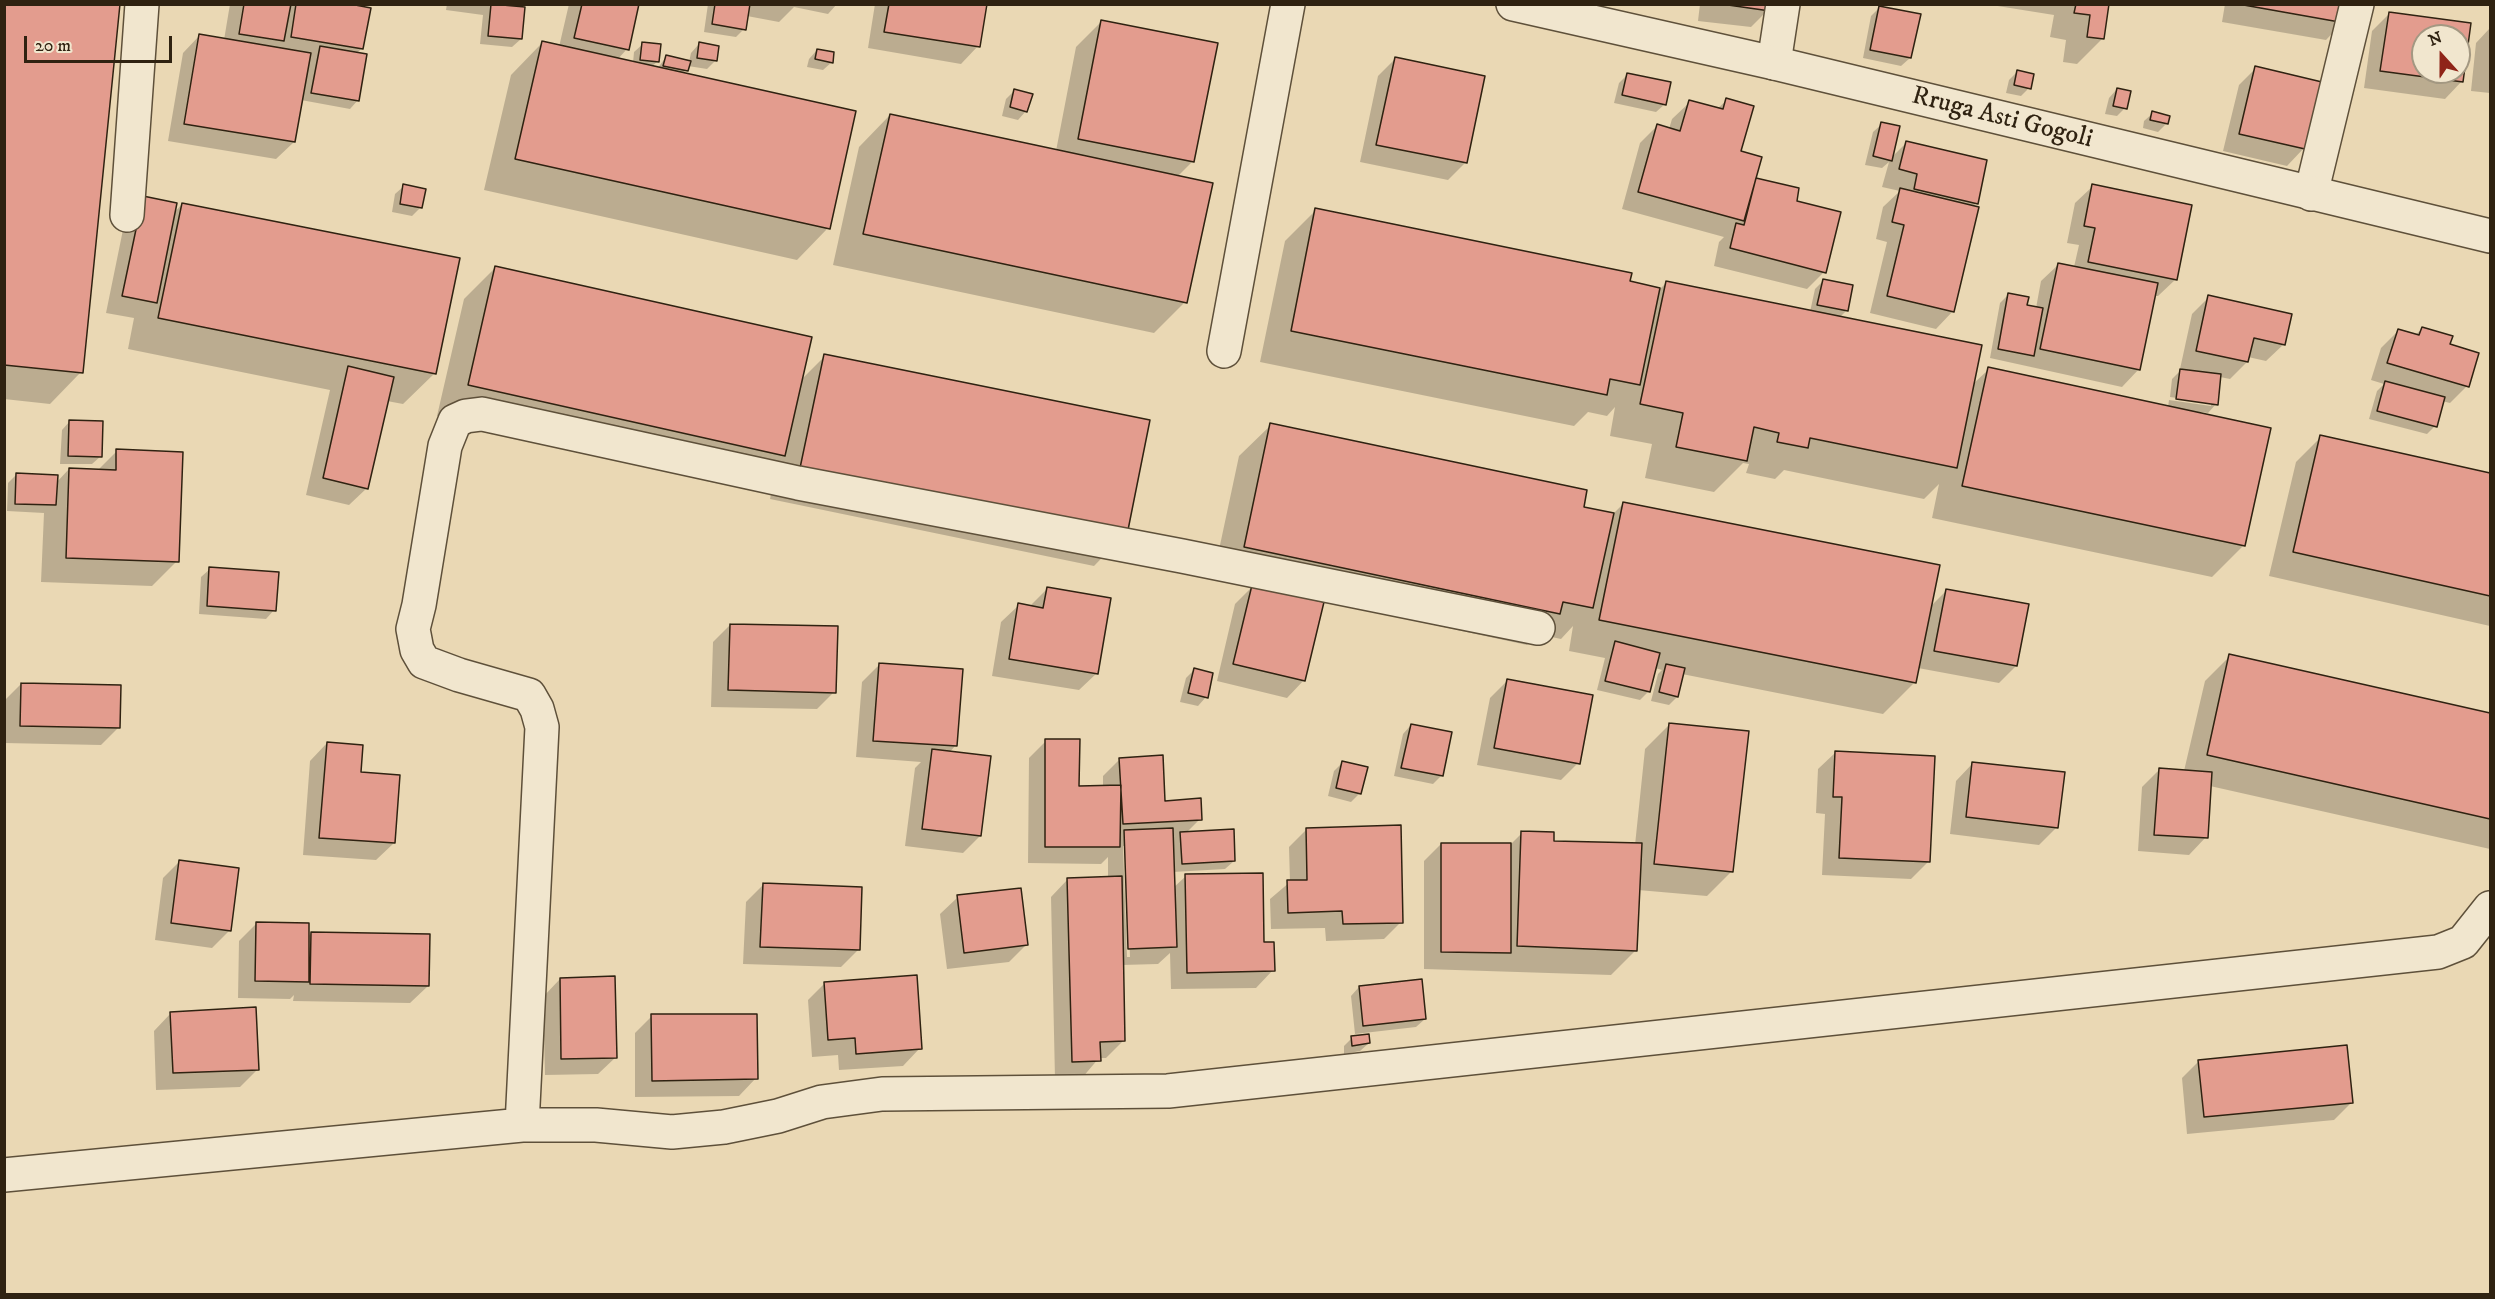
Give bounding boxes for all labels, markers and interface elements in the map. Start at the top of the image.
scale bar [27,24,176,62]
north arrow [2411,24,2471,84]
text: N [2426,27,2445,51]
text: 20 m [35,35,71,57]
street label: Rruga Asti Gogoli [1908,81,2096,157]

